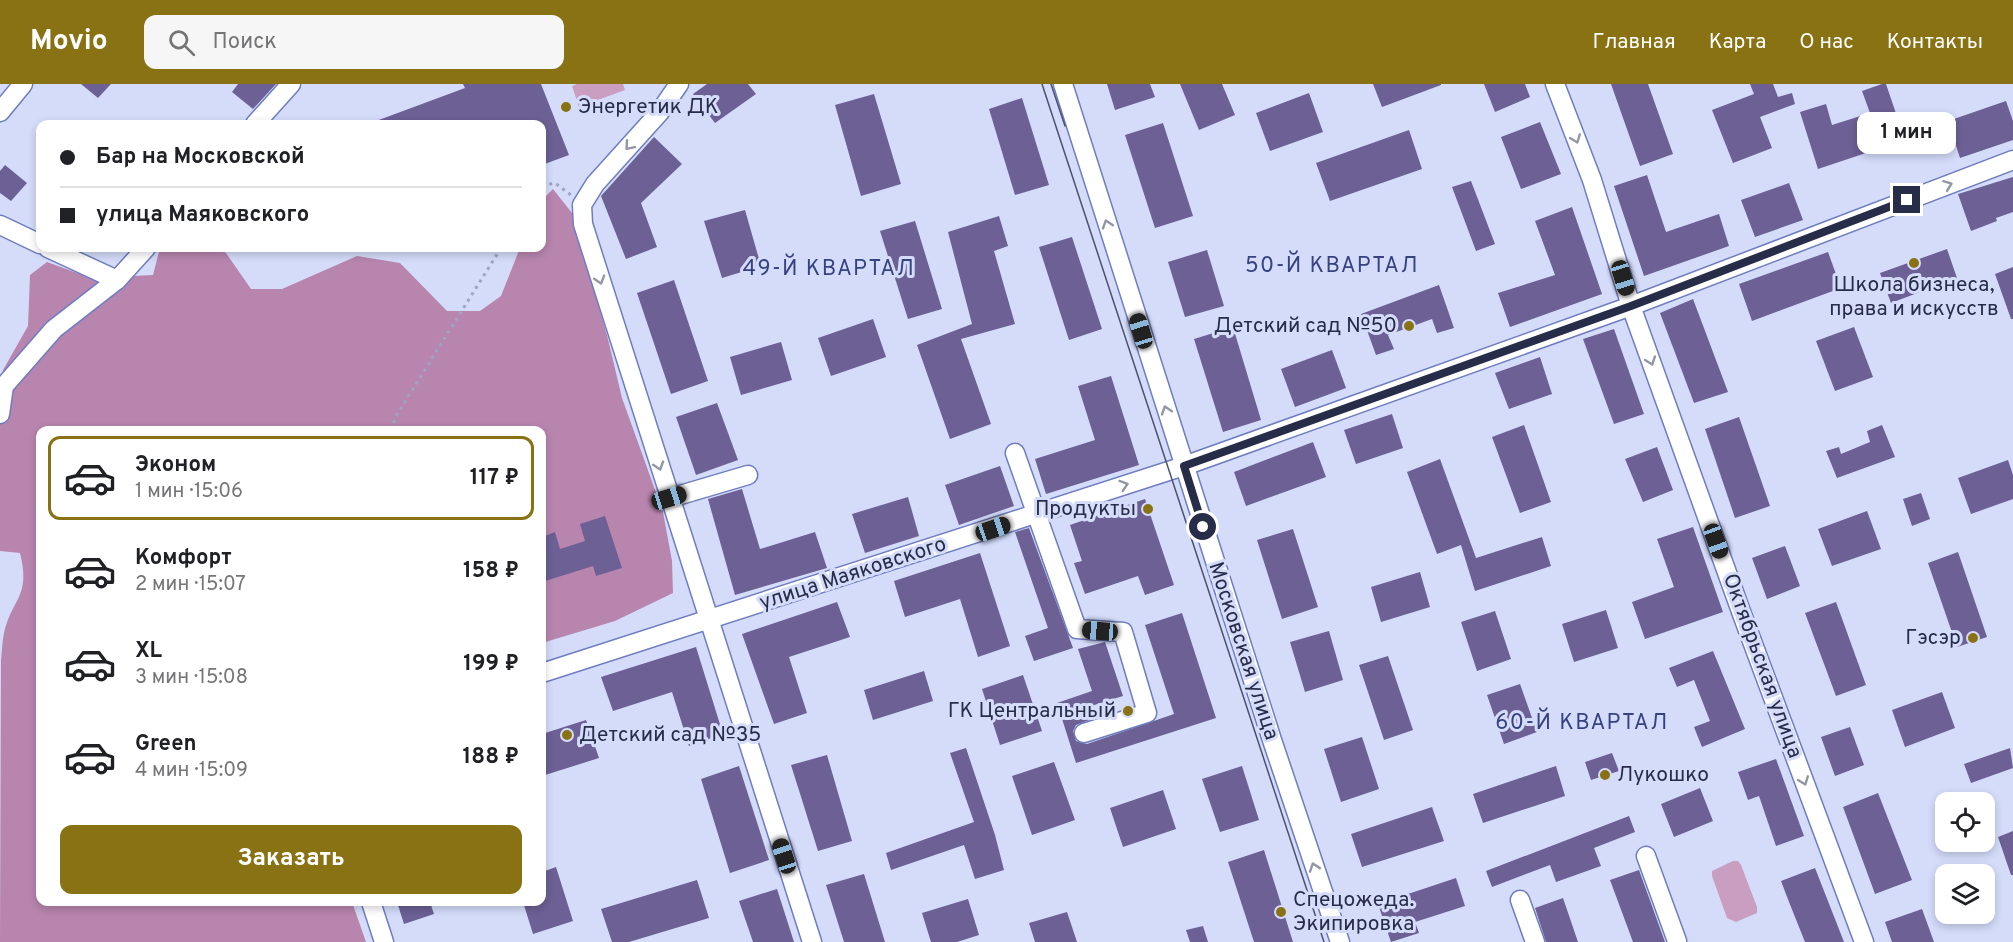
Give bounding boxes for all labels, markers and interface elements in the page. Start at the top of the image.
search box [144,15,564,69]
text: Movio [30,24,108,60]
icon: search [165,26,198,59]
text: Поиск [213,29,277,56]
text: Главная [1592,29,1676,56]
text: Карта [1709,29,1766,56]
text: О нас [1799,29,1854,56]
text: Контакты [1887,29,1983,56]
place label: Энергетик ДК [578,94,719,121]
marker: Энергетик ДК [559,100,573,114]
callout: 1 мин [1858,113,1956,155]
text: 1 мин [1881,120,1932,146]
one-way arrow [1569,132,1581,143]
one-way arrow [625,139,636,150]
text: Бар на Московской [96,144,305,171]
one-way arrow [1942,179,1953,192]
route end [1893,186,1920,213]
text: улица Маяковского [96,202,309,229]
one-way arrow [1102,219,1115,230]
district label: 50-Й КВАРТАЛ [1245,250,1419,280]
district label: 49-Й КВАРТАЛ [743,253,915,283]
marker: Школа бизнеса, права и искусств [1907,256,1921,270]
car [1609,258,1637,298]
place label: Школа бизнеса, права и искусств [1829,272,1999,323]
one-way arrow [593,274,605,285]
car [1127,311,1155,351]
place label: Детский сад №50 [1214,313,1397,340]
marker: Детский сад №50 [1402,319,1416,333]
one-way arrow [1644,355,1657,366]
one-way arrow [1161,405,1173,416]
icon: car [63,451,117,505]
text: Эконом [135,452,216,479]
one-way arrow [652,460,664,471]
text: 117 ₽ [470,465,519,492]
text: 1 мин · 15:06 [135,479,243,505]
one-way arrow [1118,480,1129,493]
car [649,484,689,512]
place label: Продукты [1035,496,1136,523]
marker: Продукты [1141,502,1155,516]
route start [1189,513,1216,540]
car [973,515,1013,543]
car [1701,521,1731,561]
street label: улица Маяковского [756,531,950,617]
icon: car [63,544,117,598]
text: Комфорт [135,545,232,572]
text: 158 ₽ [463,558,519,585]
street label: Московская улица [1201,559,1285,743]
street label: Октябрьская улица [1716,570,1808,762]
text: 2 мин · 15:07 [135,572,246,598]
car [1081,621,1119,641]
place label: Гэсэр [1905,625,1961,652]
marker: Гэсэр [1966,631,1980,645]
icon: car [63,637,117,691]
text: XL [135,638,162,665]
text: 199 ₽ [463,651,519,678]
text: 3 мин · 15:08 [135,665,248,691]
place label: ГК Центральный [948,698,1116,725]
marker: ГК Центральный [1121,704,1135,718]
district label: 60-Й КВАРТАЛ [1495,707,1669,737]
place label: Детский сад №35 [579,722,761,749]
marker: Детский сад №35 [560,728,574,742]
icon: car [63,730,117,784]
text: Green [135,731,197,758]
text: 188 ₽ [463,744,519,771]
text: 4 мин · 15:09 [135,758,248,784]
place label: Лукошко [1617,762,1709,789]
marker: Лукошко [1598,768,1612,782]
one-way arrow [1797,776,1810,786]
map controls [1935,792,1995,924]
button: locate [1935,792,1995,852]
button: Заказать [60,825,522,894]
car [770,836,798,876]
one-way arrow [1309,862,1322,873]
button: layers [1935,864,1995,924]
place label: Спецожеда. Экипировка [1293,887,1414,938]
marker: Спецожеда. Экипировка [1274,905,1288,919]

